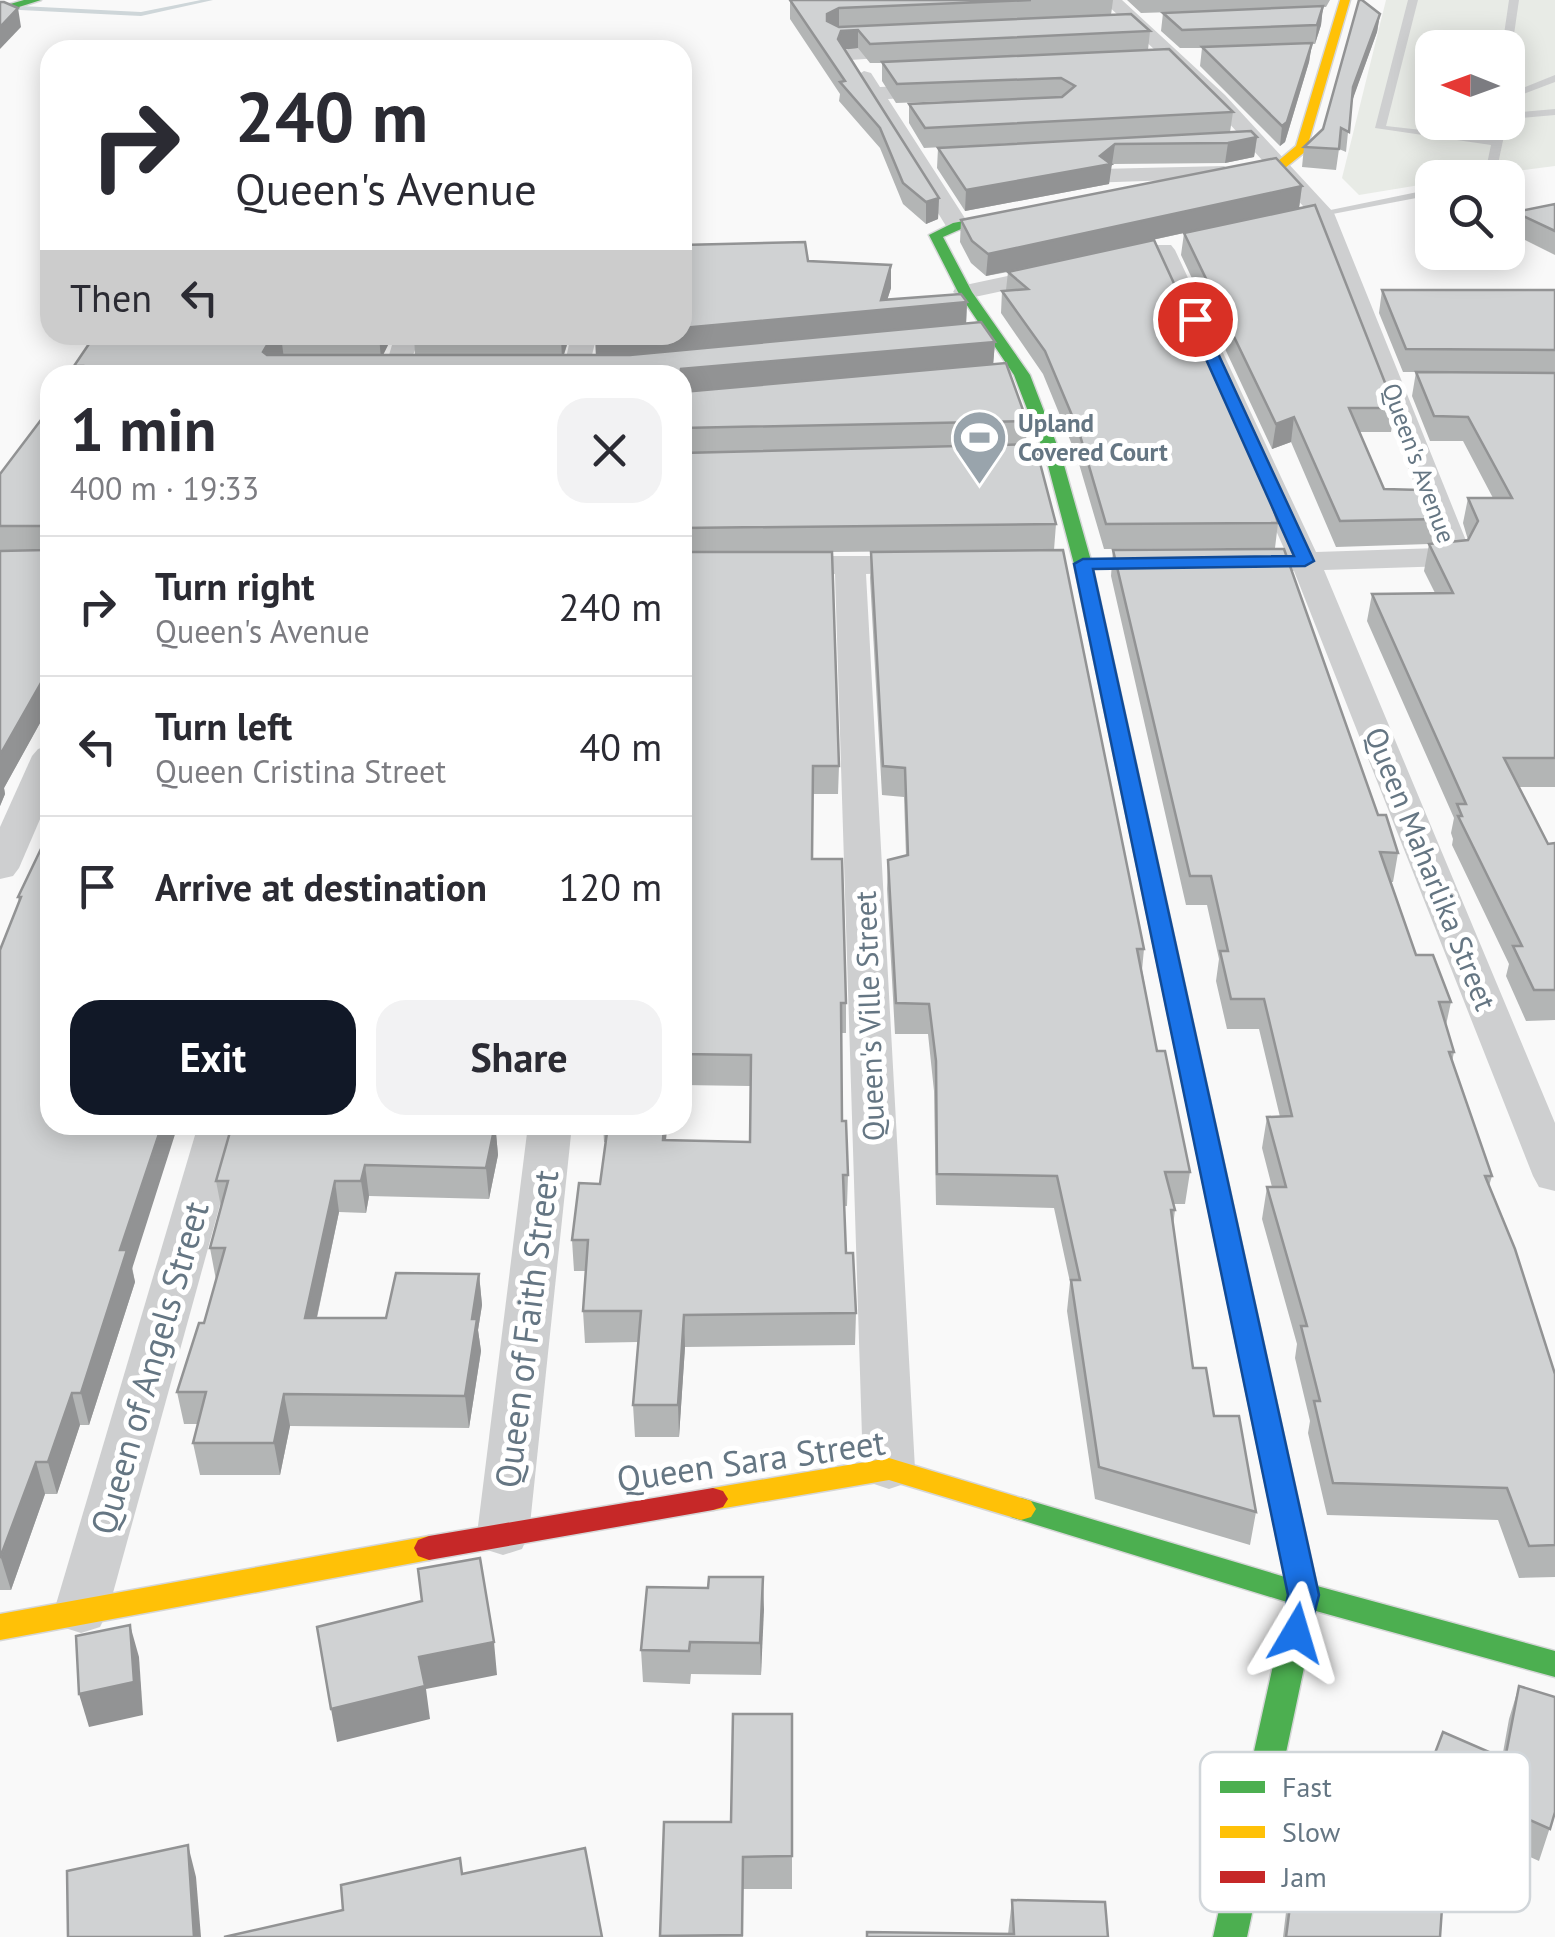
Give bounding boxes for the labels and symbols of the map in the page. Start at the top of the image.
north arrow [1415,30,1525,140]
pin [1153,277,1238,362]
street label: Queen's Avenue [1375,379,1463,547]
sports icon: Upland Covered Court [949,407,1009,486]
place label: Upland Covered Court [1018,407,1168,468]
street label: Queen Maharlika Street [1357,721,1506,1016]
street label: Queen's Ville Street [845,890,892,1142]
street label: Queen of Faith Street [484,1167,568,1490]
street label: Queen of Angels Street [80,1196,219,1539]
street label: Queen Sara Street [614,1418,888,1502]
position arrow [1244,1581,1348,1685]
legend [1200,1752,1530,1912]
text: Fast [1282,1768,1332,1805]
text: Slow [1282,1813,1341,1850]
text: Jam [1281,1858,1327,1895]

